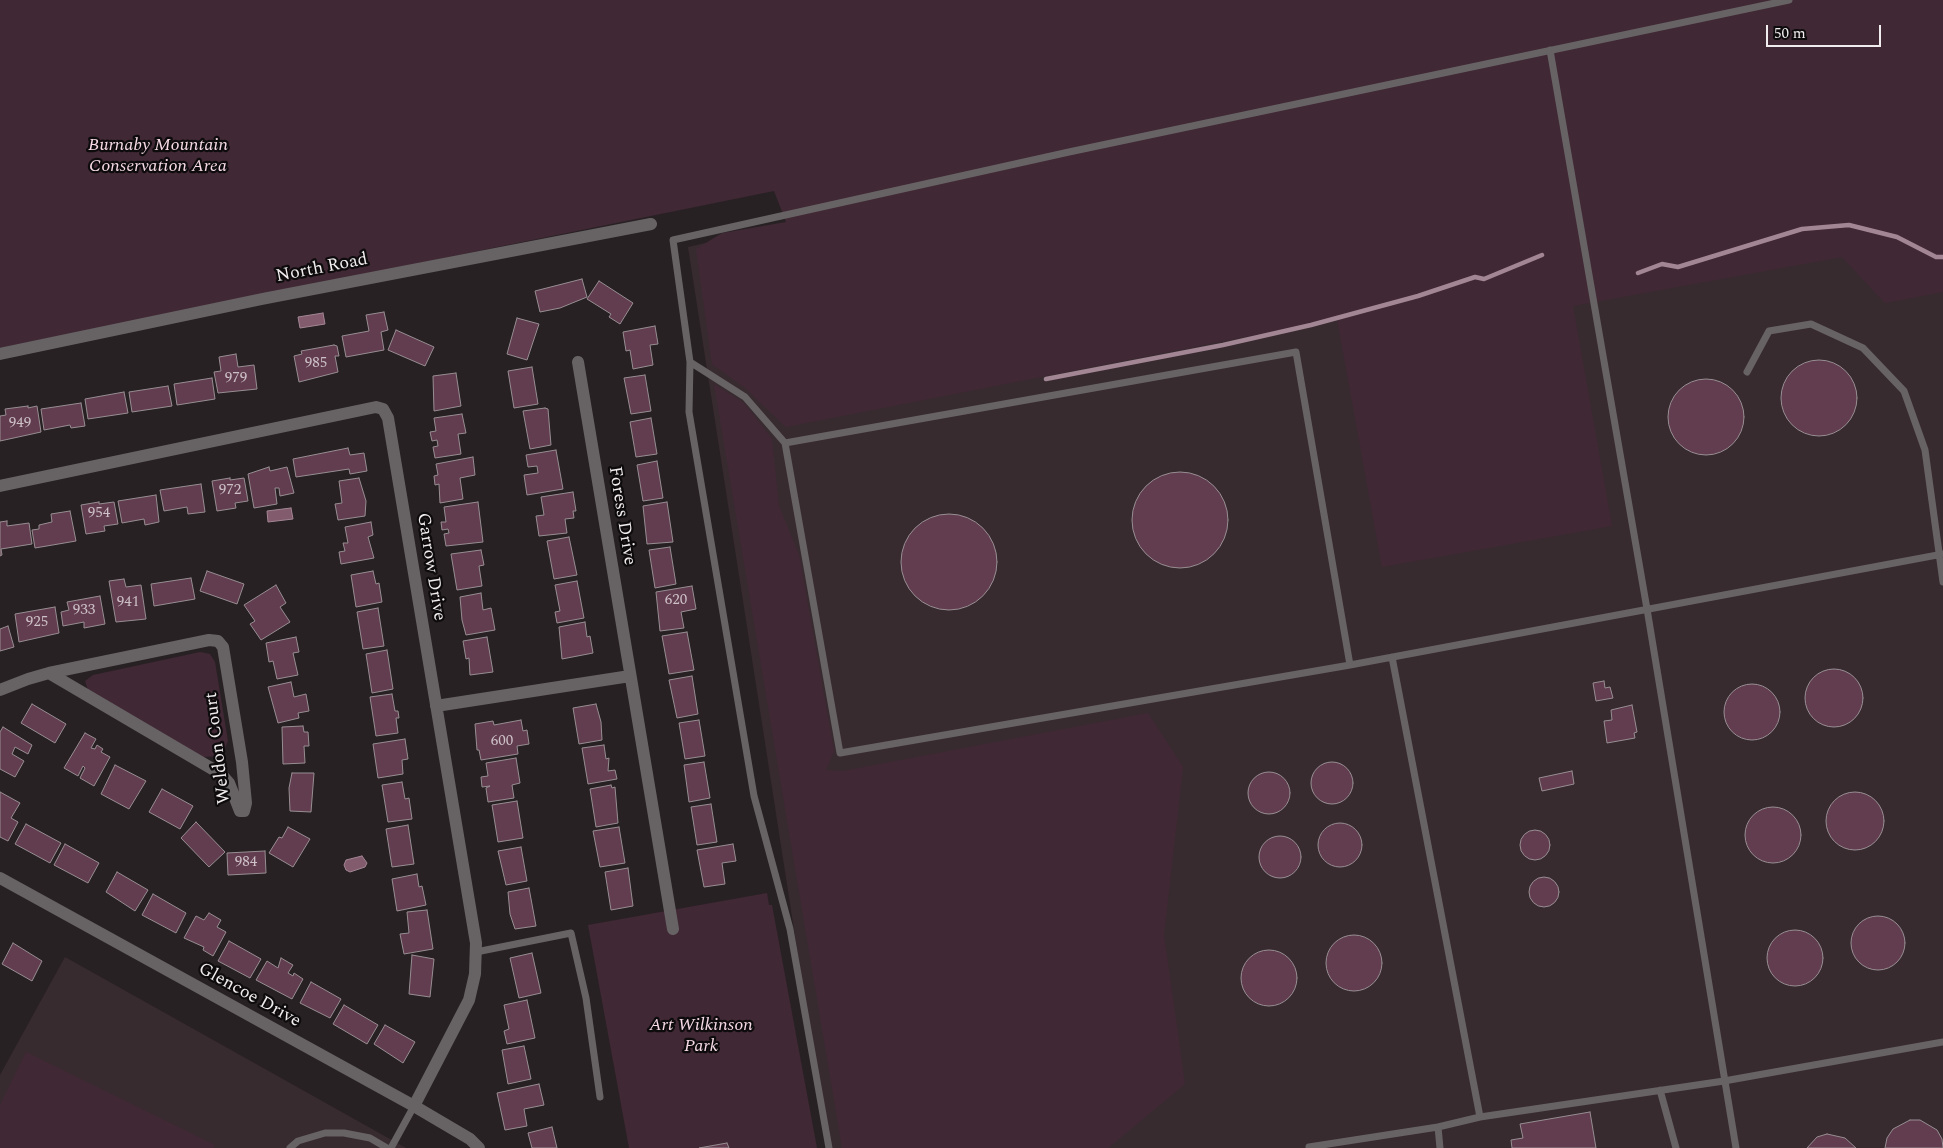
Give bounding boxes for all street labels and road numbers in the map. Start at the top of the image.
street label: North Road [274,250,370,288]
street label: Foress Drive [603,465,639,567]
street label: Garrow Drive [411,512,449,622]
street label: Weldon Court [201,691,237,805]
street label: Glencoe Drive [194,959,304,1033]

